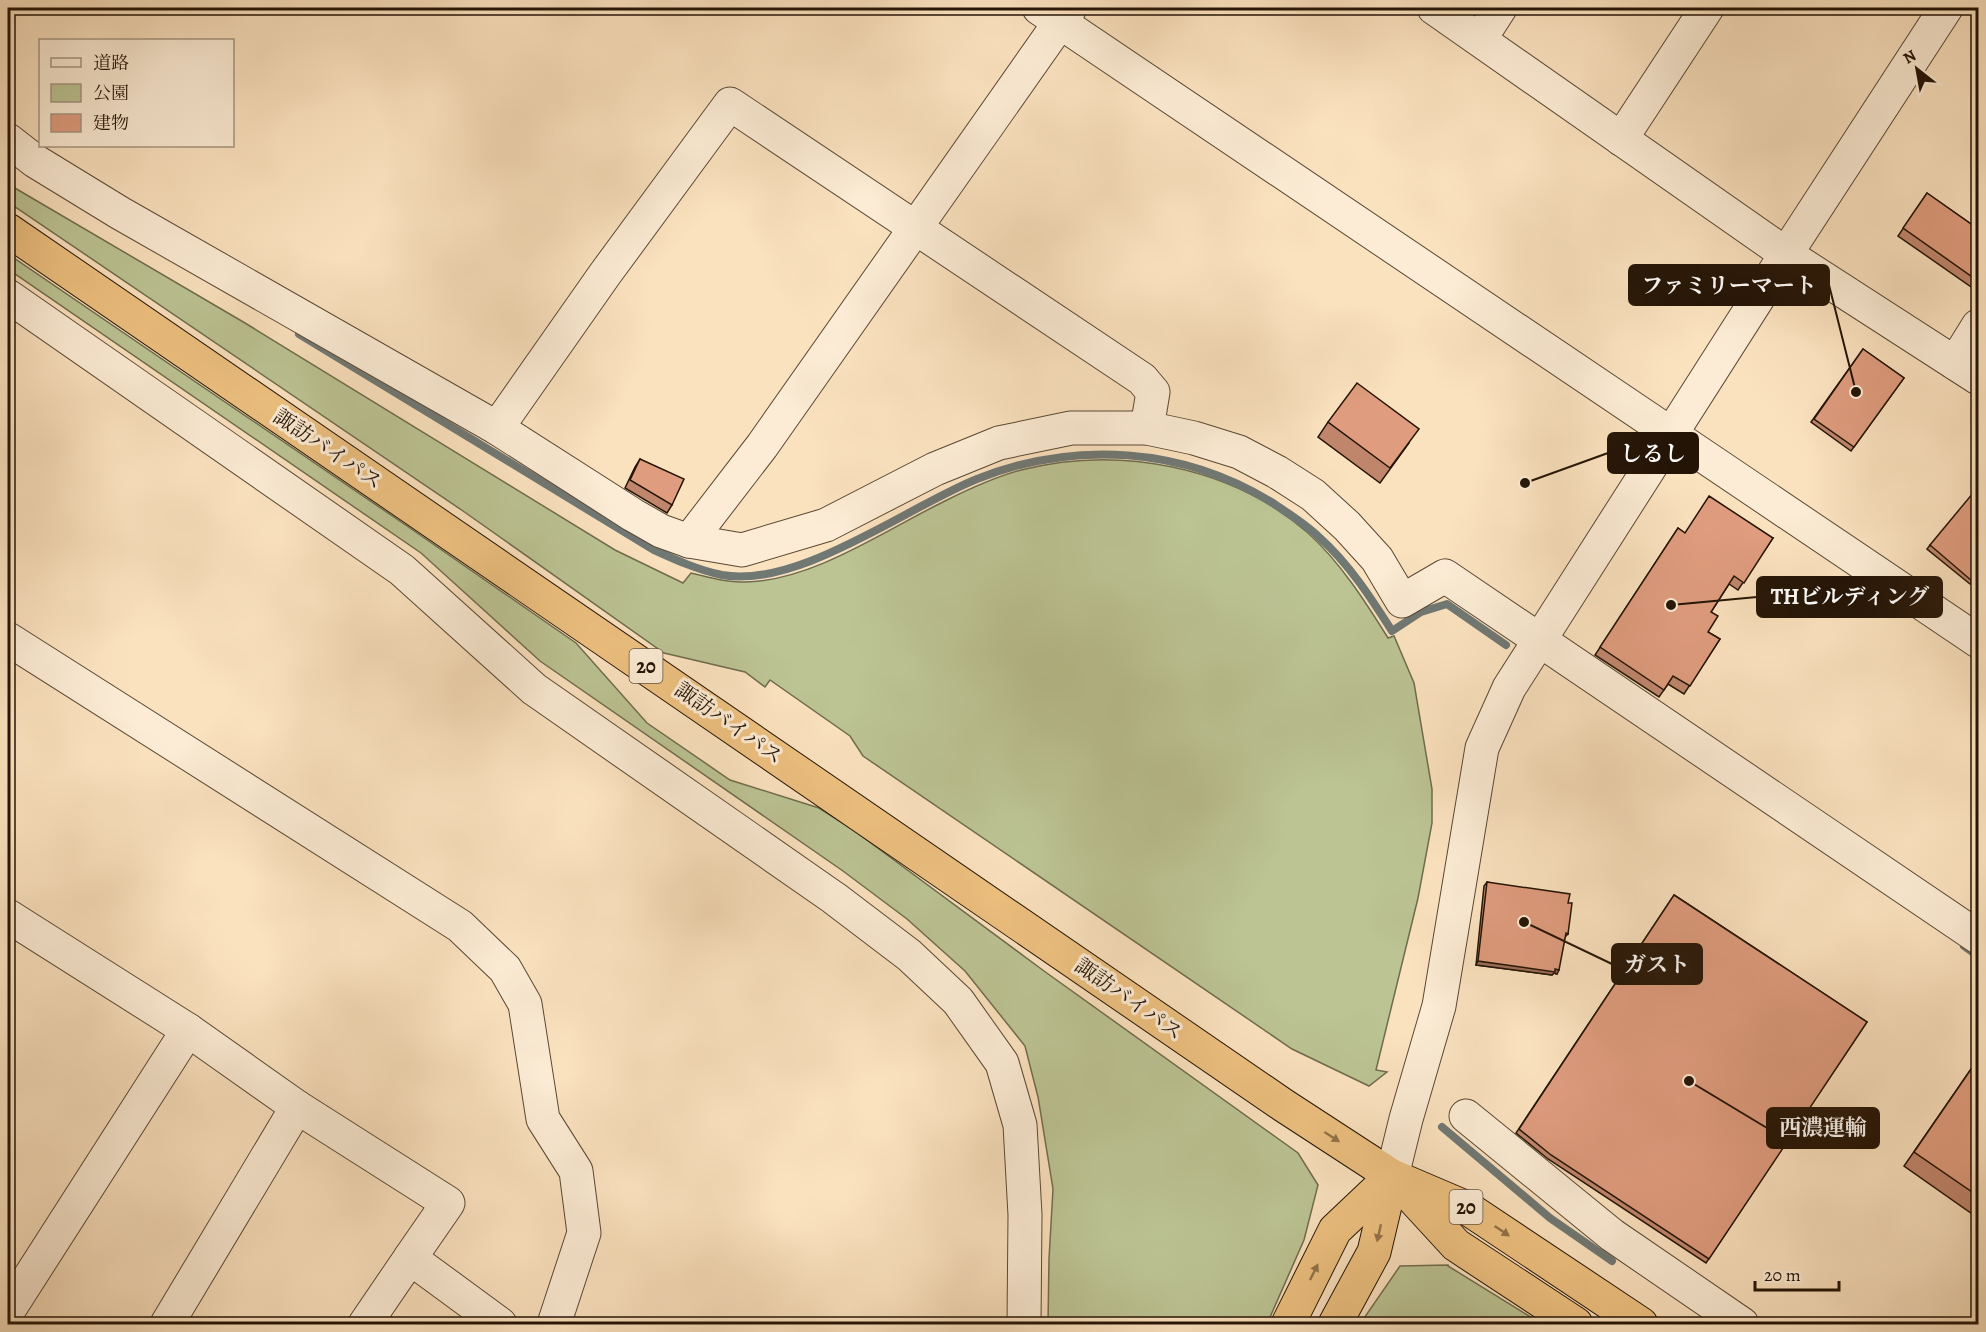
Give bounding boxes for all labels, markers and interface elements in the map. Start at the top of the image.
legend [39,39,234,147]
north arrow [1887,39,1947,99]
text: N [1899,44,1921,69]
text: 道路 [93,51,129,75]
text: 公園 [93,81,129,105]
text: 建物 [93,111,129,135]
callout: ファミリーマート [1629,265,1829,305]
text: ファミリーマート [1641,271,1817,301]
street label: 諏訪バイパス [268,402,388,496]
callout: しるし [1608,433,1698,473]
text: しるし [1620,439,1686,469]
callout: THビルディング [1757,577,1942,617]
text: THビルディング [1771,582,1929,612]
road number: 20 [630,649,662,683]
street label: 諏訪バイパス [670,676,788,770]
callout: ガスト [1612,944,1702,984]
text: ガスト [1624,950,1690,980]
street label: 諏訪バイパス [1070,952,1188,1046]
callout: 西濃運輸 [1767,1108,1879,1148]
text: 西濃運輸 [1779,1113,1867,1143]
one-way arrow [1324,1131,1340,1142]
road number: 20 [1450,1190,1482,1224]
one-way arrow [1373,1223,1383,1242]
one-way arrow [1493,1225,1509,1237]
scale bar [1755,1254,1839,1292]
one-way arrow [1308,1263,1318,1281]
text: 20 m [1764,1263,1801,1287]

